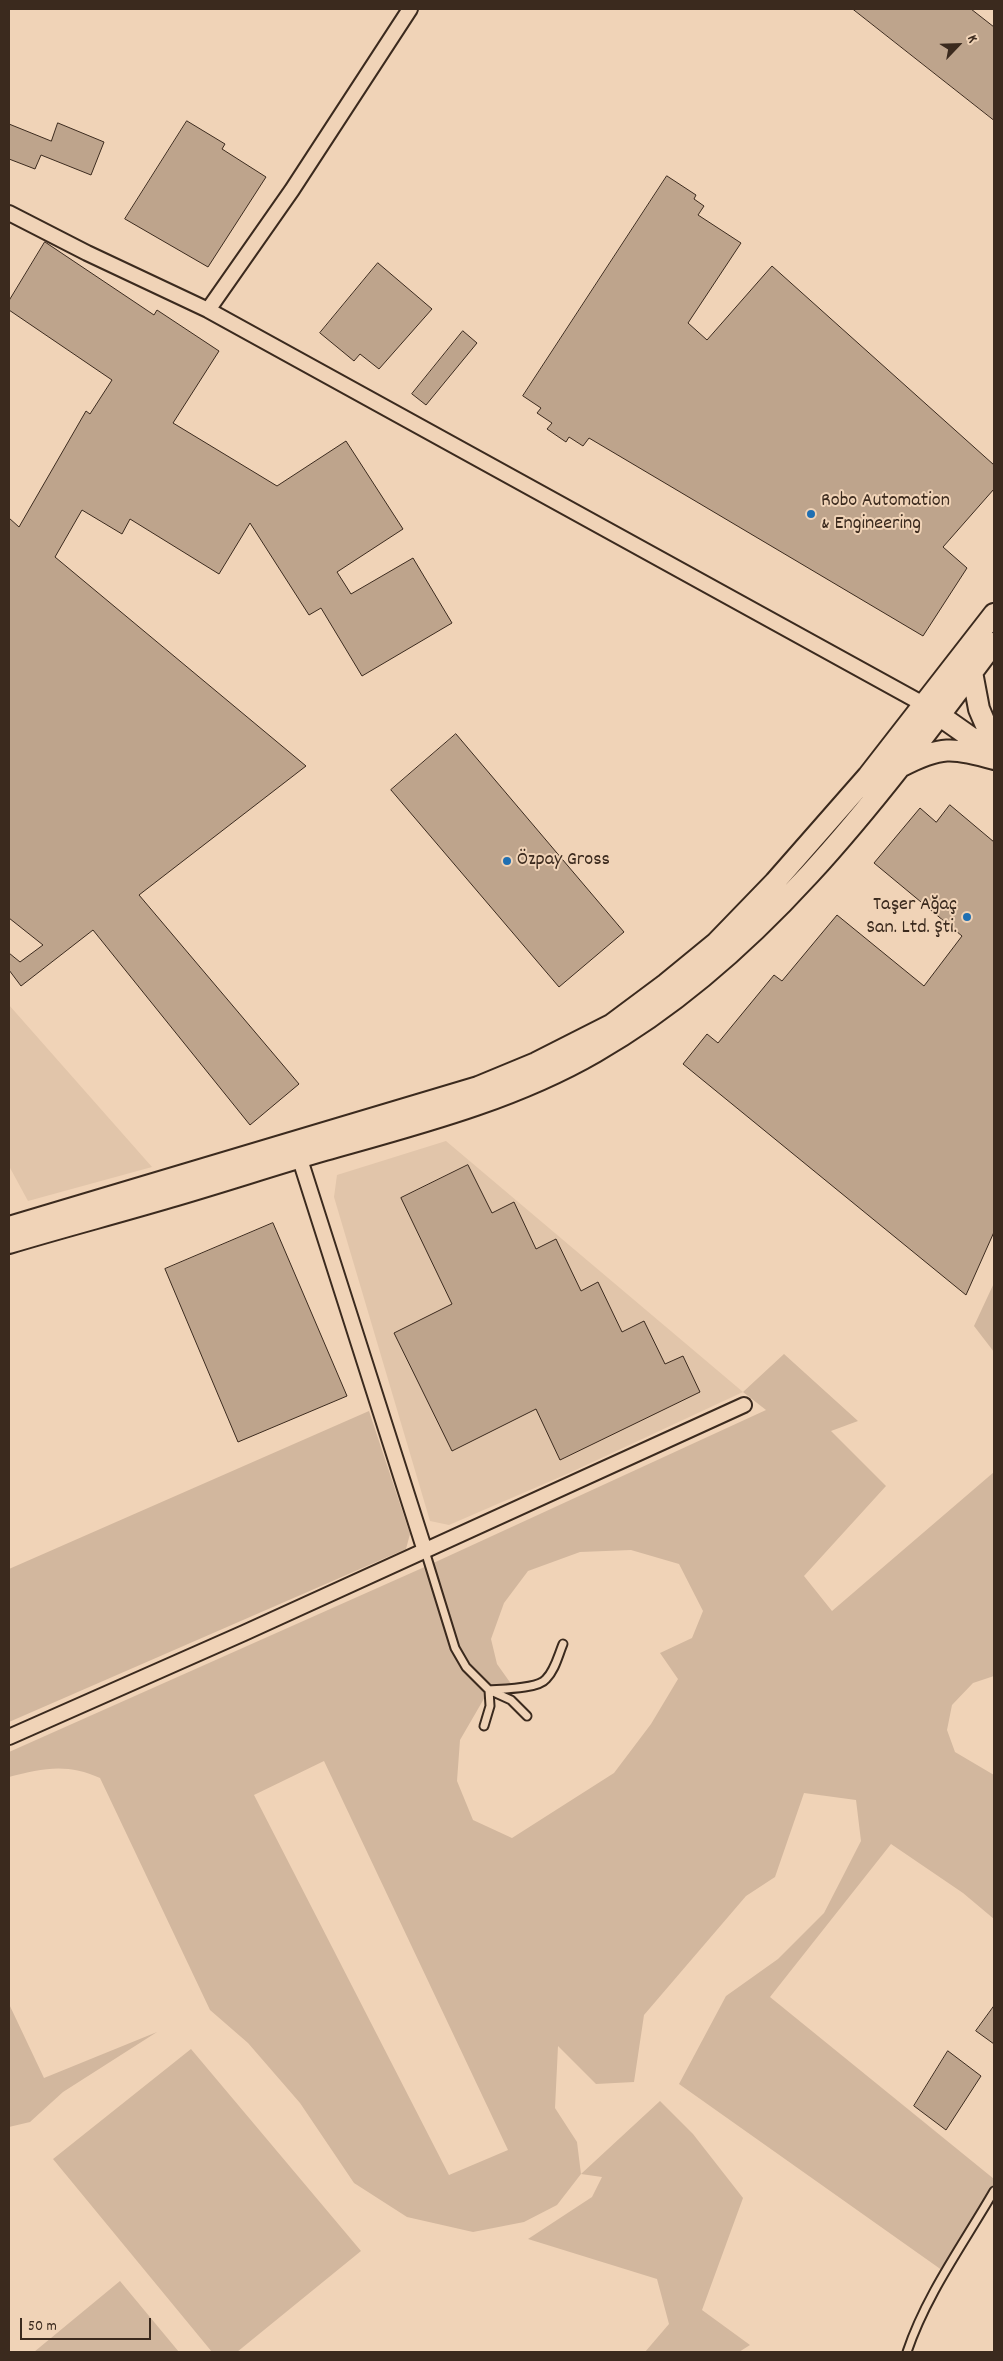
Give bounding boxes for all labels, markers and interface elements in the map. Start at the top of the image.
north arrow [933,20,983,70]
text: K [961,32,982,46]
place label: Robo Automation & Engineering [821,490,950,537]
marker: Robo Automation & Engineering [805,508,817,520]
place label: Özpay Gross [517,849,610,873]
marker: Özpay Gross [501,855,513,867]
place label: Taşer Ağaç San. Ltd. Şti. [866,894,957,941]
marker: Taşer Ağaç San. Ltd. Şti. [961,911,973,923]
scale bar [22,2308,154,2340]
text: 50 m [28,2316,57,2338]

